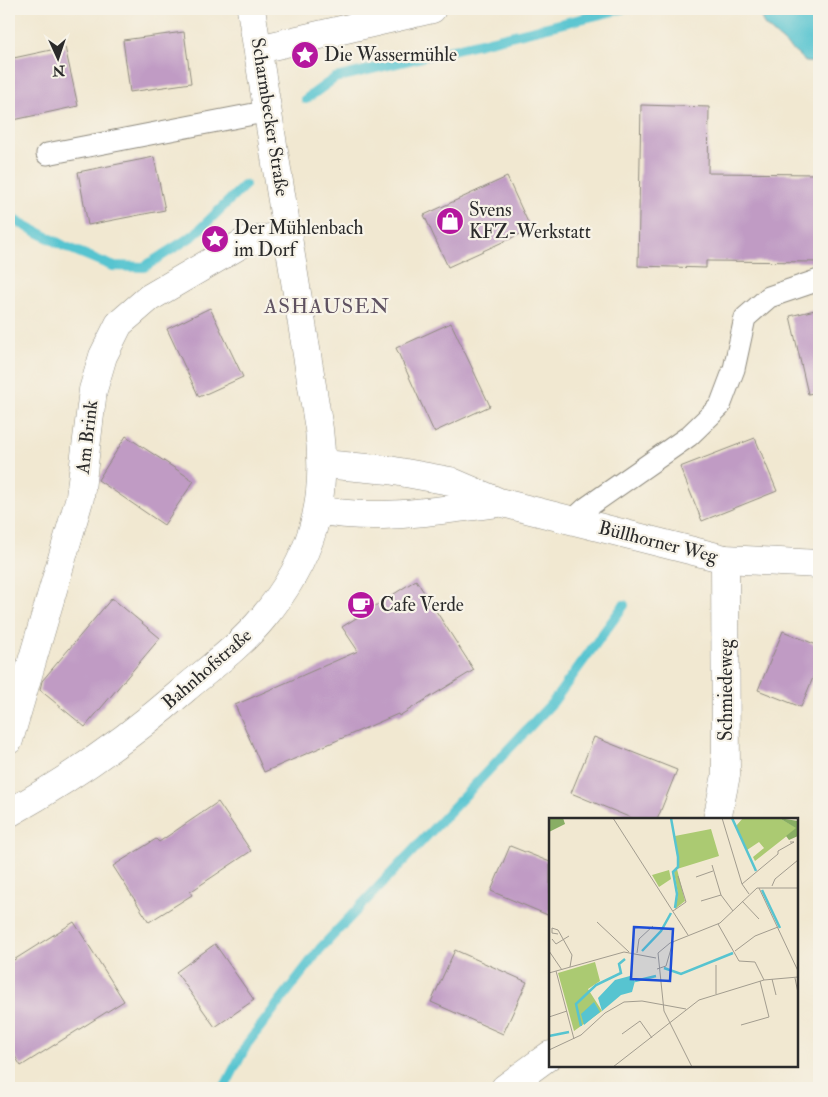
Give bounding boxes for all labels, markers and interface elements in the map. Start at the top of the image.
north arrow [32,32,82,82]
street label: Scharmbecker Straße [246,36,294,198]
place icon: Die Wassermühle [290,40,320,70]
place label: Die Wassermühle [324,43,457,67]
text: N [51,62,66,79]
place label: Svens KFZ-Werkstatt [469,198,591,244]
shop icon: Svens KFZ-Werkstatt [435,206,465,236]
place label: Der Mühlenbach im Dorf [234,216,364,262]
place icon: Der Mühlenbach im Dorf [200,224,230,254]
district label: ASHAUSEN [263,293,390,320]
street label: Am Brink [70,399,103,476]
street label: Büllhorner Weg [596,516,721,569]
cafe icon: Cafe Verde [346,590,376,620]
place label: Cafe Verde [380,593,464,617]
street label: Bahnhofstraße [157,623,257,714]
street label: Schmiedeweg [714,638,738,741]
inset map [549,818,798,1067]

